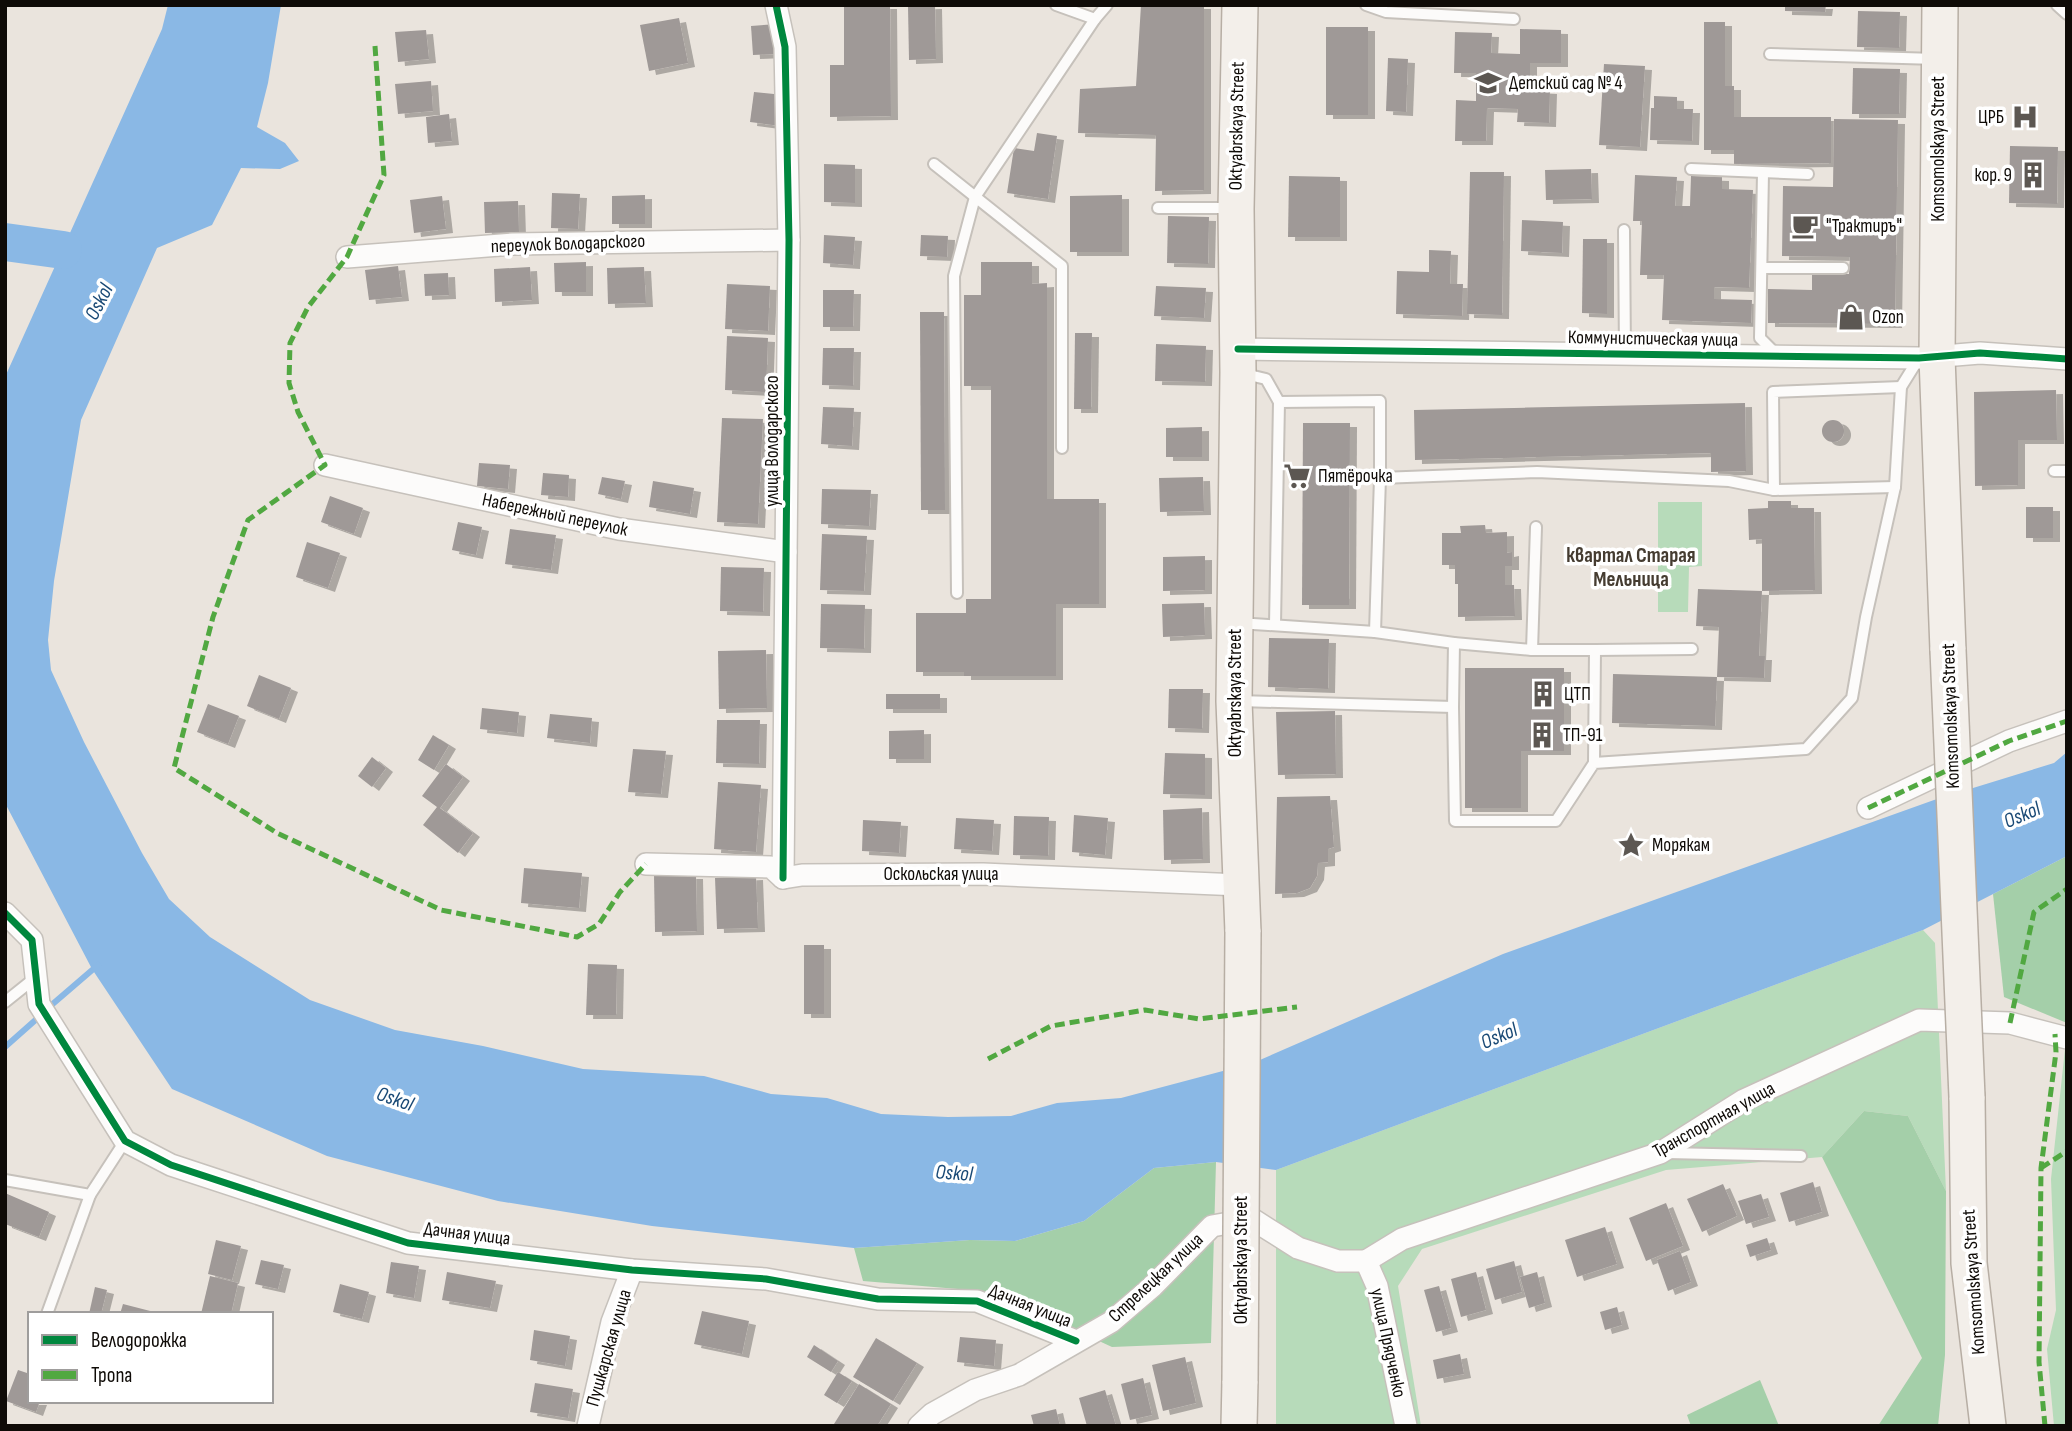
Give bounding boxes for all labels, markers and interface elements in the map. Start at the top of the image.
street label: Oktyabrskaya Street [1224,61,1250,191]
school or university icon: Детский сад № 4 [1473,68,1503,98]
place label: Детский сад № 4 [1509,72,1623,95]
street label: Komsomolskaya Street [1927,76,1950,222]
hospital icon: ЦРБ [2010,102,2040,132]
place label: ЦРБ [1978,106,2004,129]
building icon: кор. 9 [2018,160,2048,190]
place label: кор. 9 [1974,164,2012,187]
cafe icon: "Трактиръ" [1790,211,1820,241]
place label: "Трактиръ" [1826,215,1902,238]
street label: переулок Володарского [490,230,646,258]
water label: Oskol [79,279,119,324]
shop icon: Ozon [1836,302,1866,332]
place label: Ozon [1872,306,1904,329]
street label: Коммунистическая улица [1568,326,1738,352]
street label: улица Володарского [761,375,784,507]
supermarket icon: Пятёрочка [1282,461,1312,491]
place label: Пятёрочка [1318,465,1393,488]
street label: Набережный переулок [480,488,631,542]
district label: квартал Старая Мельница [1566,543,1696,592]
street label: Oktyabrskaya Street [1224,628,1247,757]
street label: Komsomolskaya Street [1937,643,1965,789]
building icon: ЦТП [1528,679,1558,709]
place label: ЦТП [1564,683,1591,706]
building icon: ТП-91 [1527,720,1557,750]
place label: ТП-91 [1563,724,1603,747]
water label: Oskol [2000,796,2045,834]
place icon: Морякам [1616,830,1646,860]
place label: Морякам [1652,834,1710,857]
street label: Оскольская улица [883,863,999,886]
water label: Oskol [1477,1017,1522,1055]
street label: Транспортная улица [1649,1077,1779,1163]
water label: Oskol [373,1081,418,1117]
water label: Oskol [934,1159,975,1187]
street label: Oktyabrskaya Street [1230,1195,1253,1324]
street label: Komsomolskaya Street [1957,1208,1991,1355]
street label: Дачная улица [423,1217,511,1251]
street label: Стрелецкая улица [1104,1228,1208,1328]
street label: Дачная улица [985,1279,1075,1333]
street label: улица Прядченко [1365,1286,1411,1400]
street label: Пушкарская улица [581,1287,637,1409]
legend [28,1312,273,1403]
text: Велодорожка [91,1328,187,1353]
text: Тропа [91,1363,132,1388]

